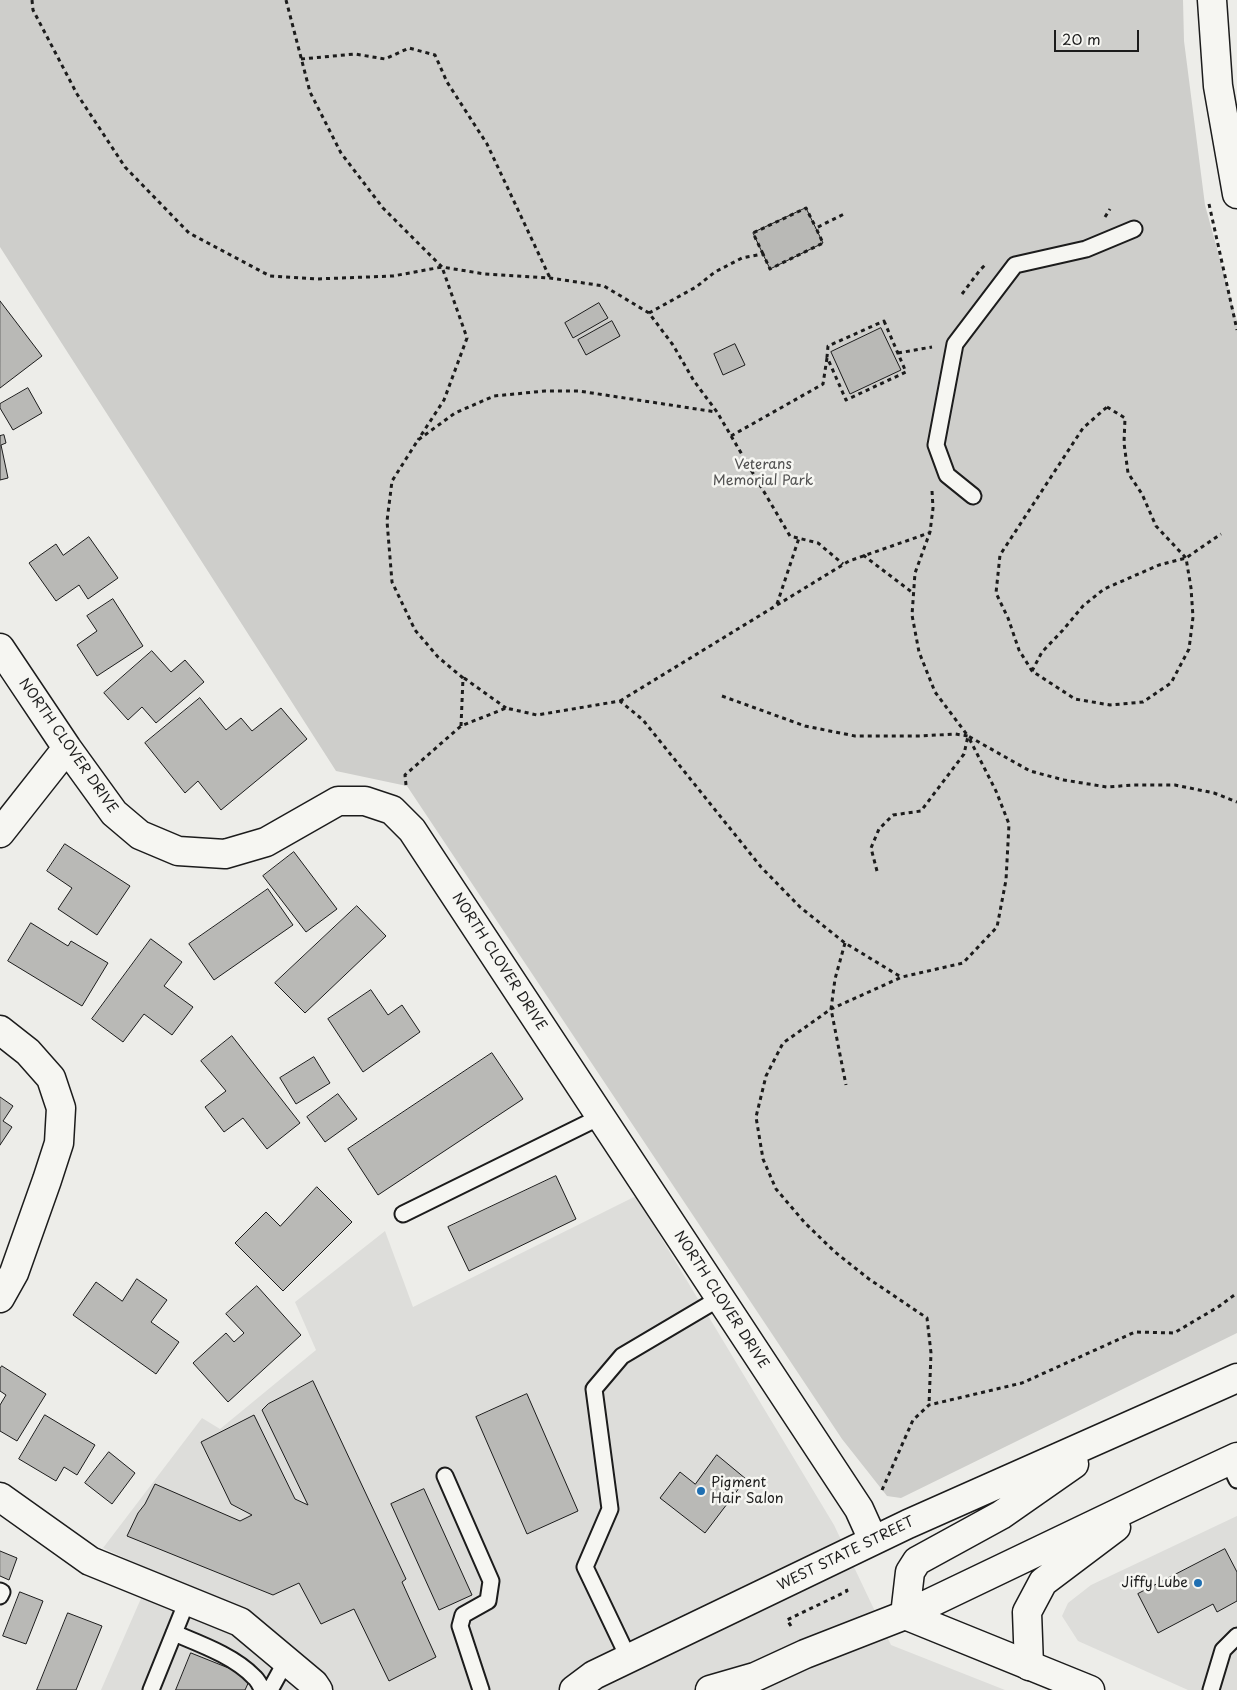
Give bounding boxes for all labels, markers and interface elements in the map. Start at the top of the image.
scale bar [1057,20,1142,52]
text: 20 m [1062,27,1101,50]
park label: Veterans Memorial Park [713,457,813,490]
street label: NORTH CLOVER DRIVE [15,675,121,817]
street label: NORTH CLOVER DRIVE [448,890,550,1034]
street label: NORTH CLOVER DRIVE [670,1228,772,1372]
place label: Pigment Hair Salon [711,1475,784,1508]
marker: Pigment Hair Salon [695,1485,707,1497]
street label: WEST STATE STREET [775,1514,917,1594]
place label: Jiffy Lube [1122,1575,1188,1591]
marker: Jiffy Lube [1192,1577,1204,1589]

